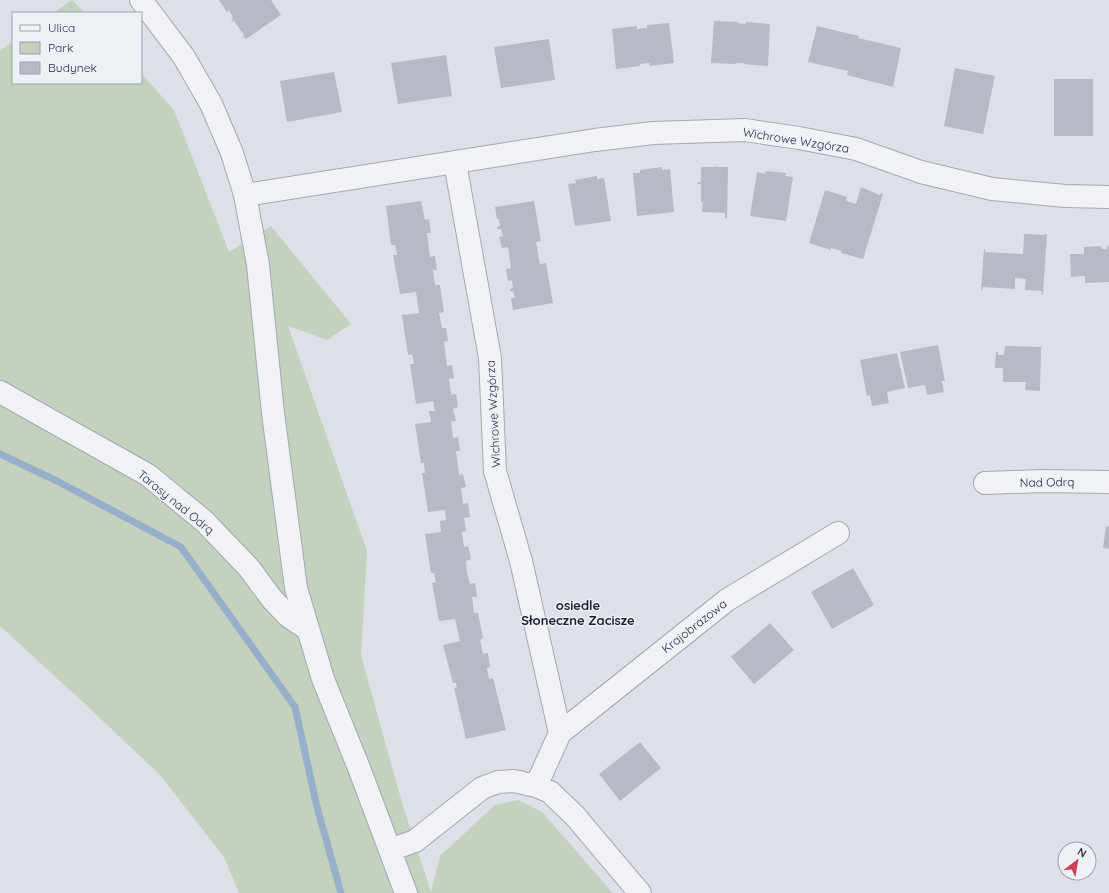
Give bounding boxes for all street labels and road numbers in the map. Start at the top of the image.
street label: Wichrowe Wzgórza [742,124,850,156]
street label: Wichrowe Wzgórza [483,360,503,468]
street label: Tarasy nad Odrą [135,467,217,537]
street label: Nad Odrą [1019,474,1075,490]
street label: Krajobrazowa [658,596,730,656]

